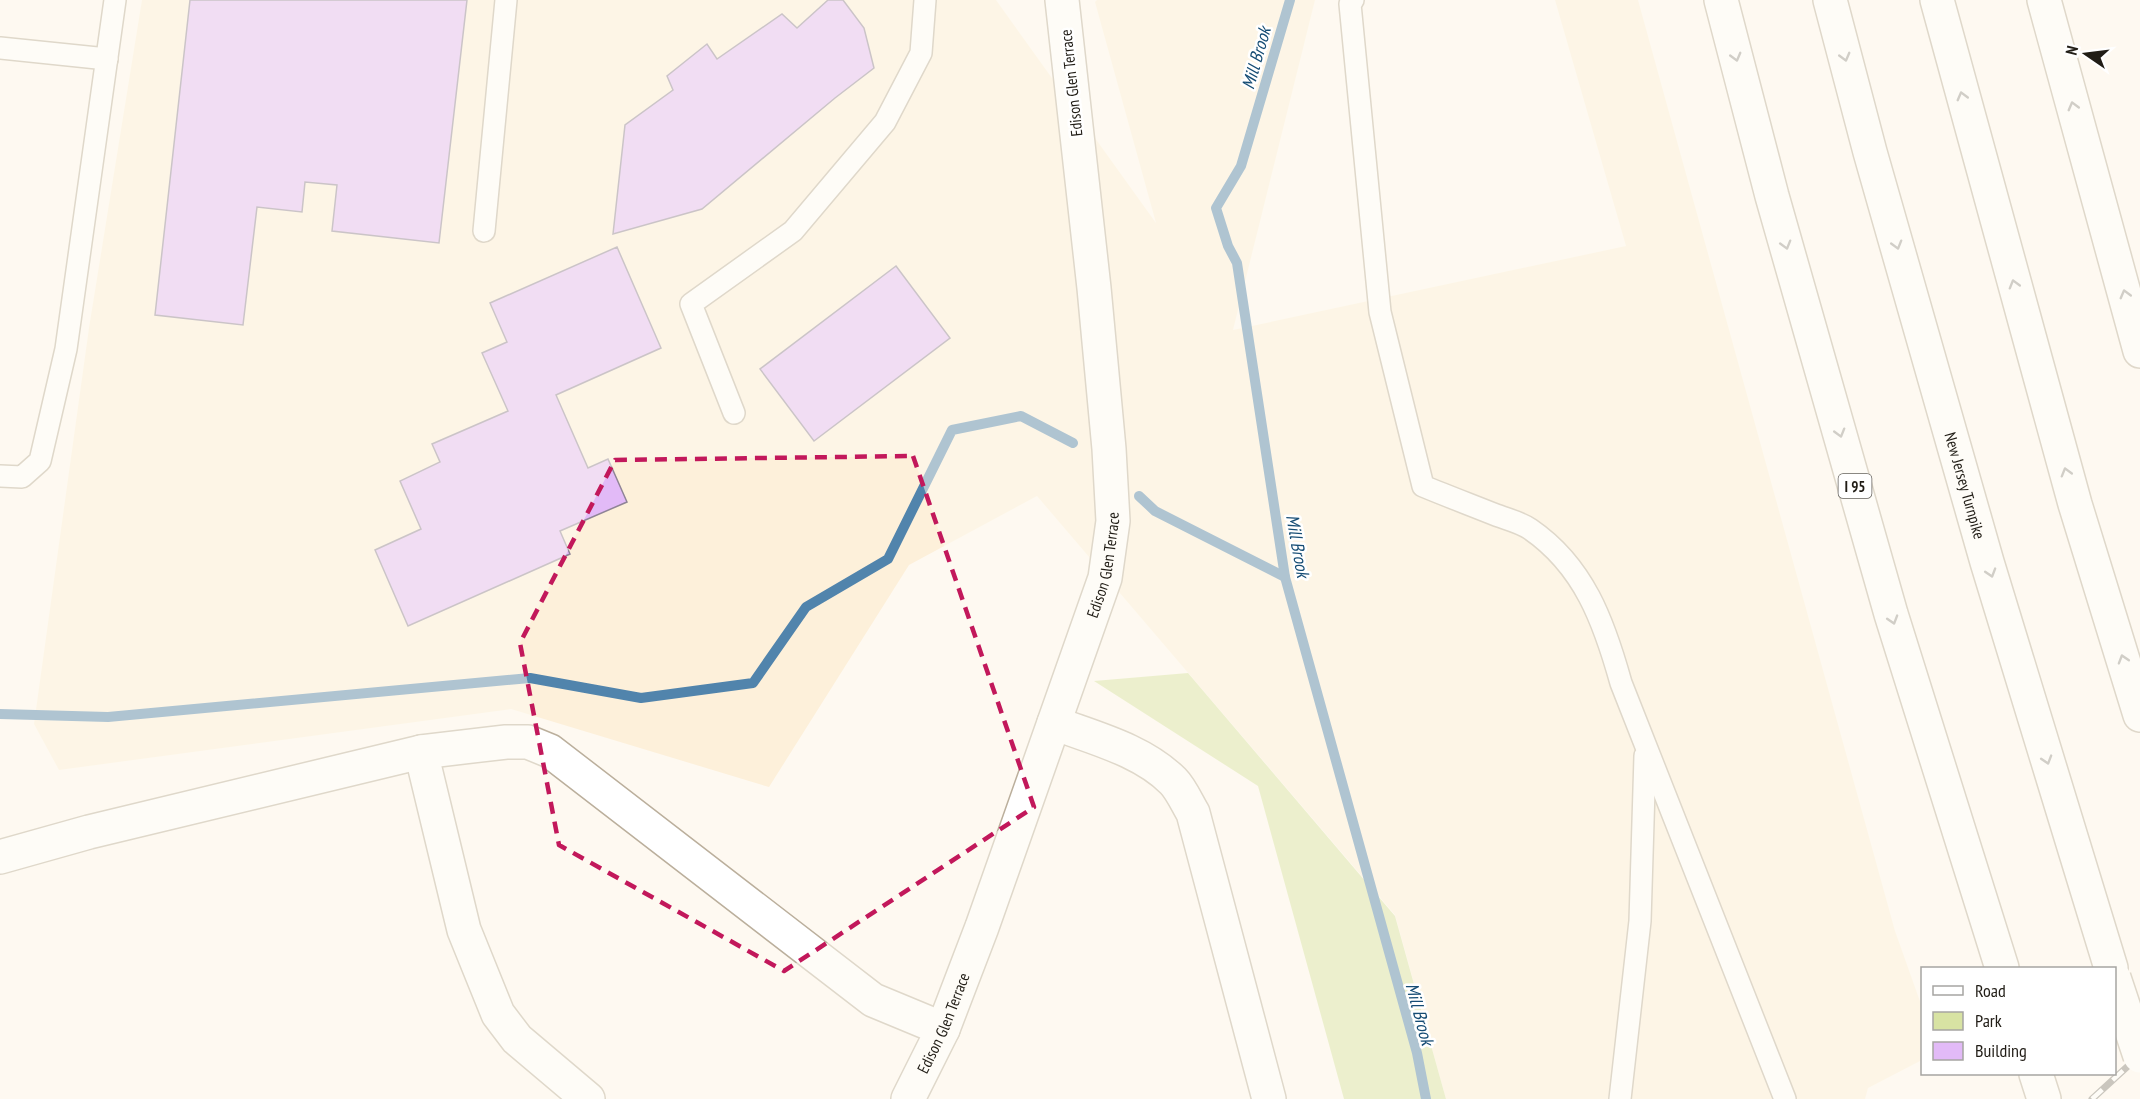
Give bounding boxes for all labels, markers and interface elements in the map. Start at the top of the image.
water label: Mill Brook [1236,22,1276,92]
north arrow [2056,24,2116,84]
street label: Edison Glen Terrace [1055,28,1087,138]
text: N [2061,44,2082,57]
one-way arrow [1729,51,1742,61]
one-way arrow [1838,51,1850,61]
one-way arrow [1957,92,1970,102]
one-way arrow [2068,101,2080,112]
one-way arrow [1890,239,1902,250]
one-way arrow [1779,240,1792,250]
one-way arrow [2009,280,2021,290]
one-way arrow [2119,289,2132,299]
one-way arrow [1833,427,1845,438]
street label: New Jersey Turnpike [1940,430,1990,541]
one-way arrow [2061,467,2074,477]
road number: I 95 [1838,474,1872,498]
street label: Edison Glen Terrace [1082,512,1123,620]
water label: Mill Brook [1281,513,1315,581]
one-way arrow [1984,567,1996,578]
one-way arrow [1886,614,1898,625]
one-way arrow [2118,654,2130,665]
one-way arrow [2040,754,2053,765]
legend [1921,967,2116,1075]
street label: Edison Glen Terrace [913,970,974,1076]
text: Road [1975,979,2006,1002]
water label: Mill Brook [1401,980,1440,1050]
text: Park [1975,1009,2002,1032]
text: Building [1975,1039,2027,1062]

